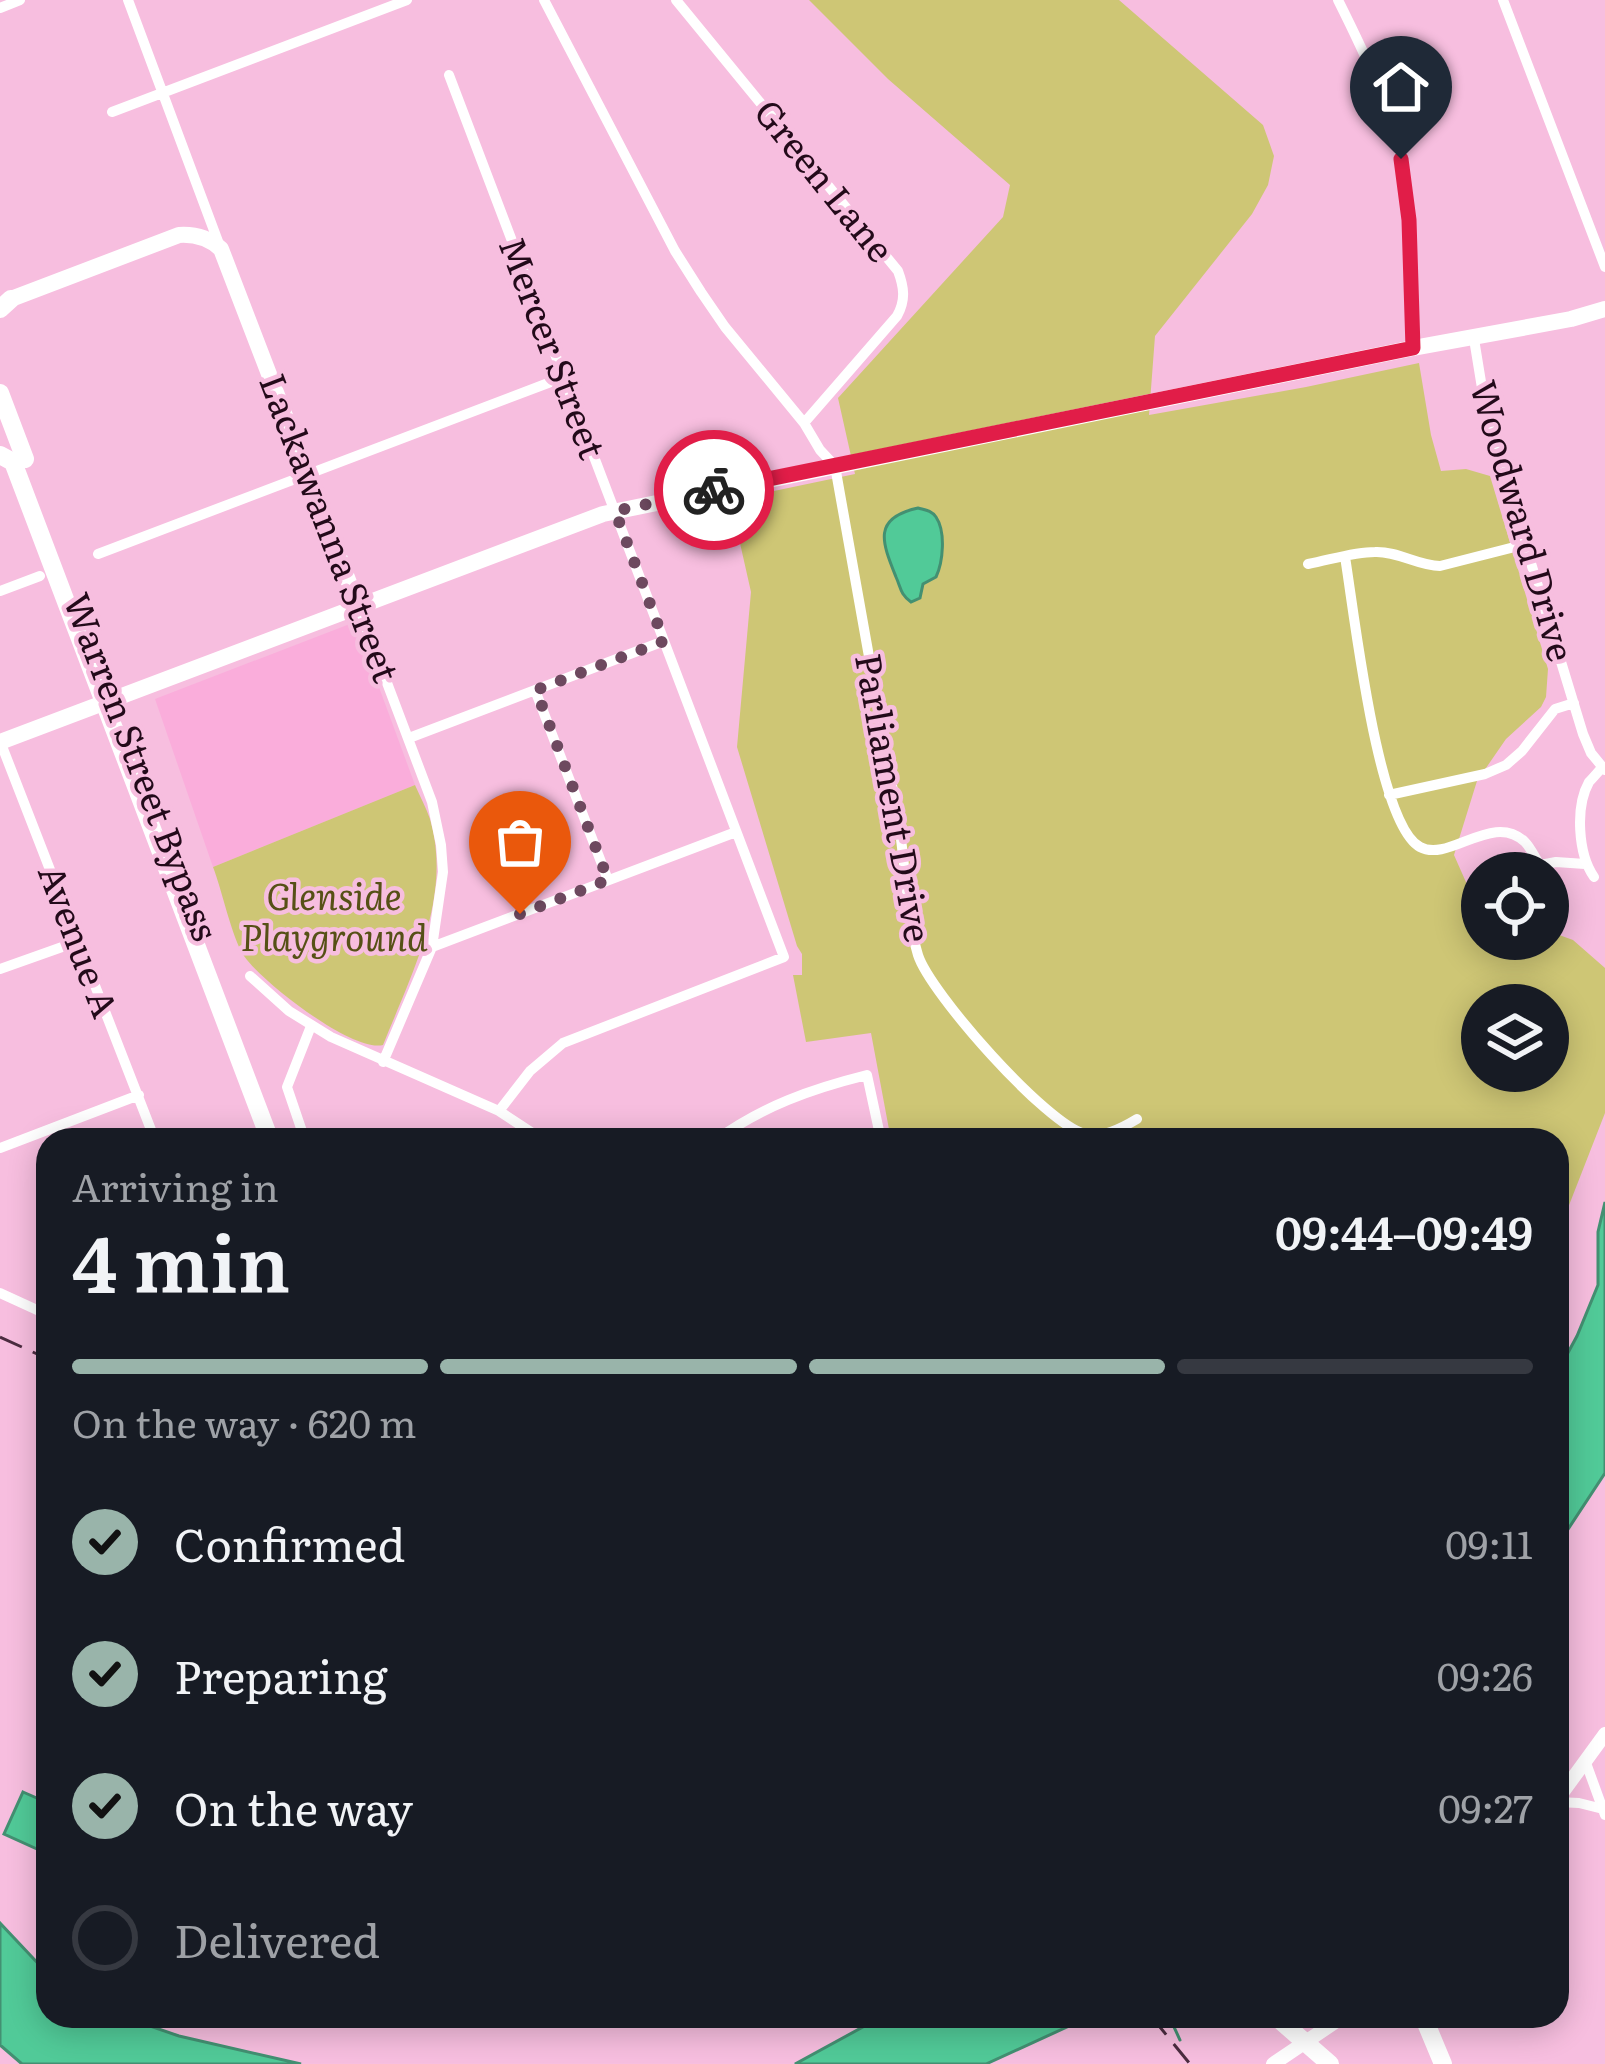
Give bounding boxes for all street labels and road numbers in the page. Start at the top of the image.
street label: Green Lane [744,87,908,272]
street label: Mercer Street [488,229,621,466]
street label: Lackawanna Street [248,365,415,689]
street label: Woodward Drive [1459,374,1590,667]
street label: Warren Street Bypass [53,585,234,948]
street label: Parliament Drive [844,649,947,946]
street label: Avenue A [27,856,134,1024]

